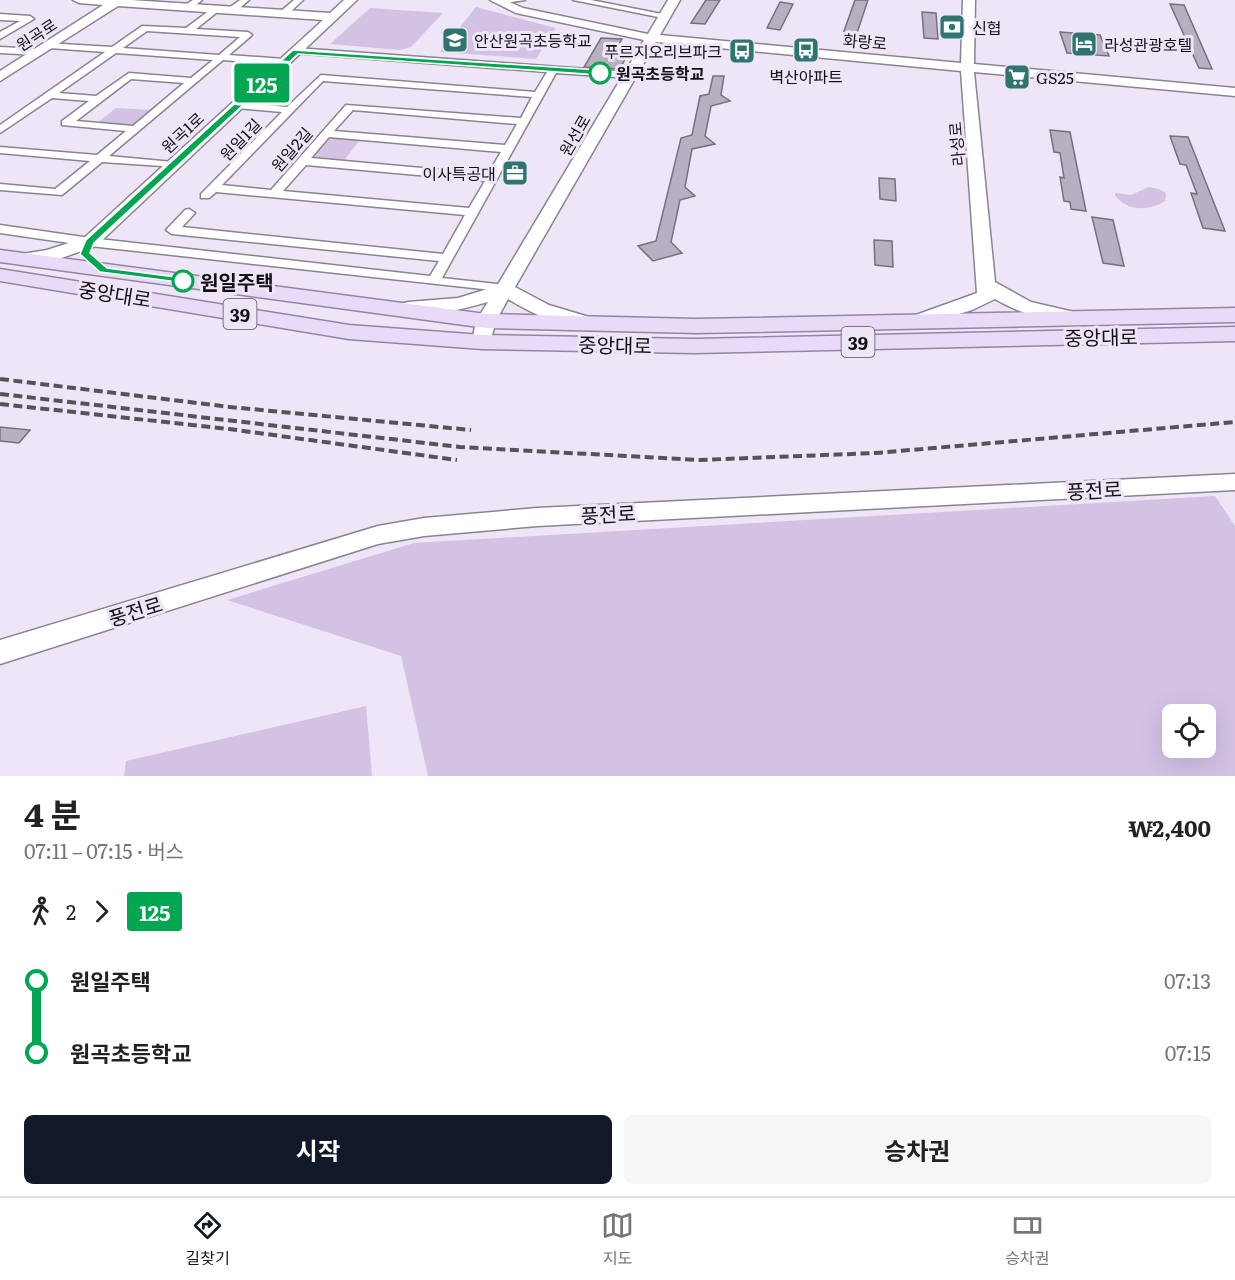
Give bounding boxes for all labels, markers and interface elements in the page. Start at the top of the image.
street label: 원곡로 [11,12,61,56]
bank icon: 신협 [937,12,967,42]
place label: 신협 [972,15,1001,39]
school or university icon: 안산원곡초등학교 [440,25,470,55]
street label: 화랑로 [842,27,888,55]
place label: 안산원곡초등학교 [474,28,592,52]
hotel icon: 라성관광호텔 [1069,29,1099,59]
place label: 라성관광호텔 [1104,32,1192,56]
bus stop icon: 벽산아파트 [791,35,821,65]
bus stop icon: 푸르지오리브파크 [727,36,757,66]
place label: 푸르지오리브파크 [604,39,722,63]
place label: 원곡초등학교 [616,61,705,85]
marker: 원곡초등학교 [589,62,611,84]
supermarket icon: GS25 [1002,62,1032,92]
line badge: 125 [228,64,296,103]
place label: 벽산아파트 [769,64,843,88]
place label: GS25 [1036,65,1074,89]
text: 125 [246,68,278,99]
street label: 원곡1로 [155,106,209,158]
street label: 원선로 [553,110,596,160]
street label: 원일1길 [214,112,266,166]
street label: 원일2길 [265,121,317,177]
street label: 라성로 [942,121,970,167]
office icon: 이사특공대 [500,158,530,188]
place label: 이사특공대 [422,161,496,185]
place label: 원일주택 [200,266,274,296]
marker: 원일주택 [172,270,194,292]
street label: 중앙대로 [76,272,154,314]
road number: 39 [224,299,256,329]
street label: 중앙대로 [1064,320,1138,352]
road number: 39 [842,327,874,357]
street label: 중앙대로 [578,328,652,360]
street label: 풍전로 [1066,473,1122,505]
street label: 풍전로 [580,497,636,529]
street label: 풍전로 [104,588,166,632]
map controls [1162,704,1216,758]
button: locate [1162,704,1216,758]
text: 4 분 [24,788,81,837]
text: ₩2,400 [1128,811,1211,844]
text: 07:11 – 07:15 · 버스 [24,835,184,865]
icon: walk [24,895,57,928]
icon: forward [85,895,118,928]
text: 2 [66,896,76,926]
text: 125 [139,896,170,927]
text: 원일주택 [70,964,151,997]
text: 07:13 [1164,965,1211,995]
text: 원곡초등학교 [70,1036,191,1069]
text: 07:15 [1165,1037,1211,1067]
button: 시작 [24,1115,612,1184]
button: 승차권 [624,1115,1211,1184]
tab: 길찾기 [186,1209,230,1269]
tab: 지도 [601,1209,634,1269]
tab: 승차권 [1005,1209,1049,1269]

